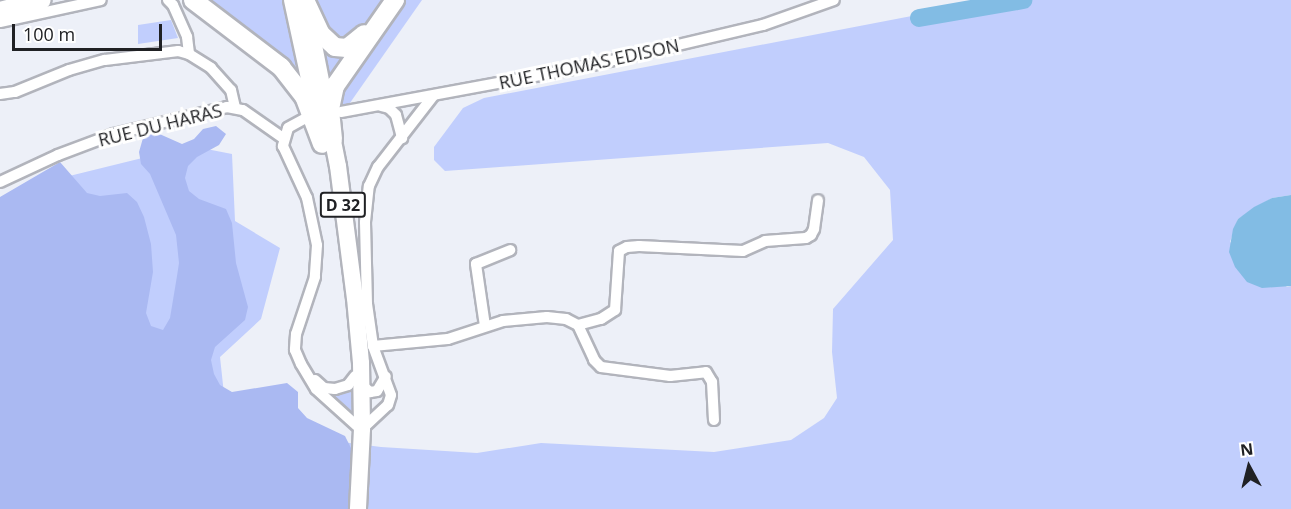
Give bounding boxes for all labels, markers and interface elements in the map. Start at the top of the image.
scale bar [15,12,165,50]
text: 100 m [23,22,75,46]
street label: RUE THOMAS EDISON [497,34,681,94]
street label: RUE DU HARAS [96,99,224,151]
road number: D 32 [319,192,367,218]
north arrow [1219,437,1279,497]
text: N [1239,437,1255,461]

